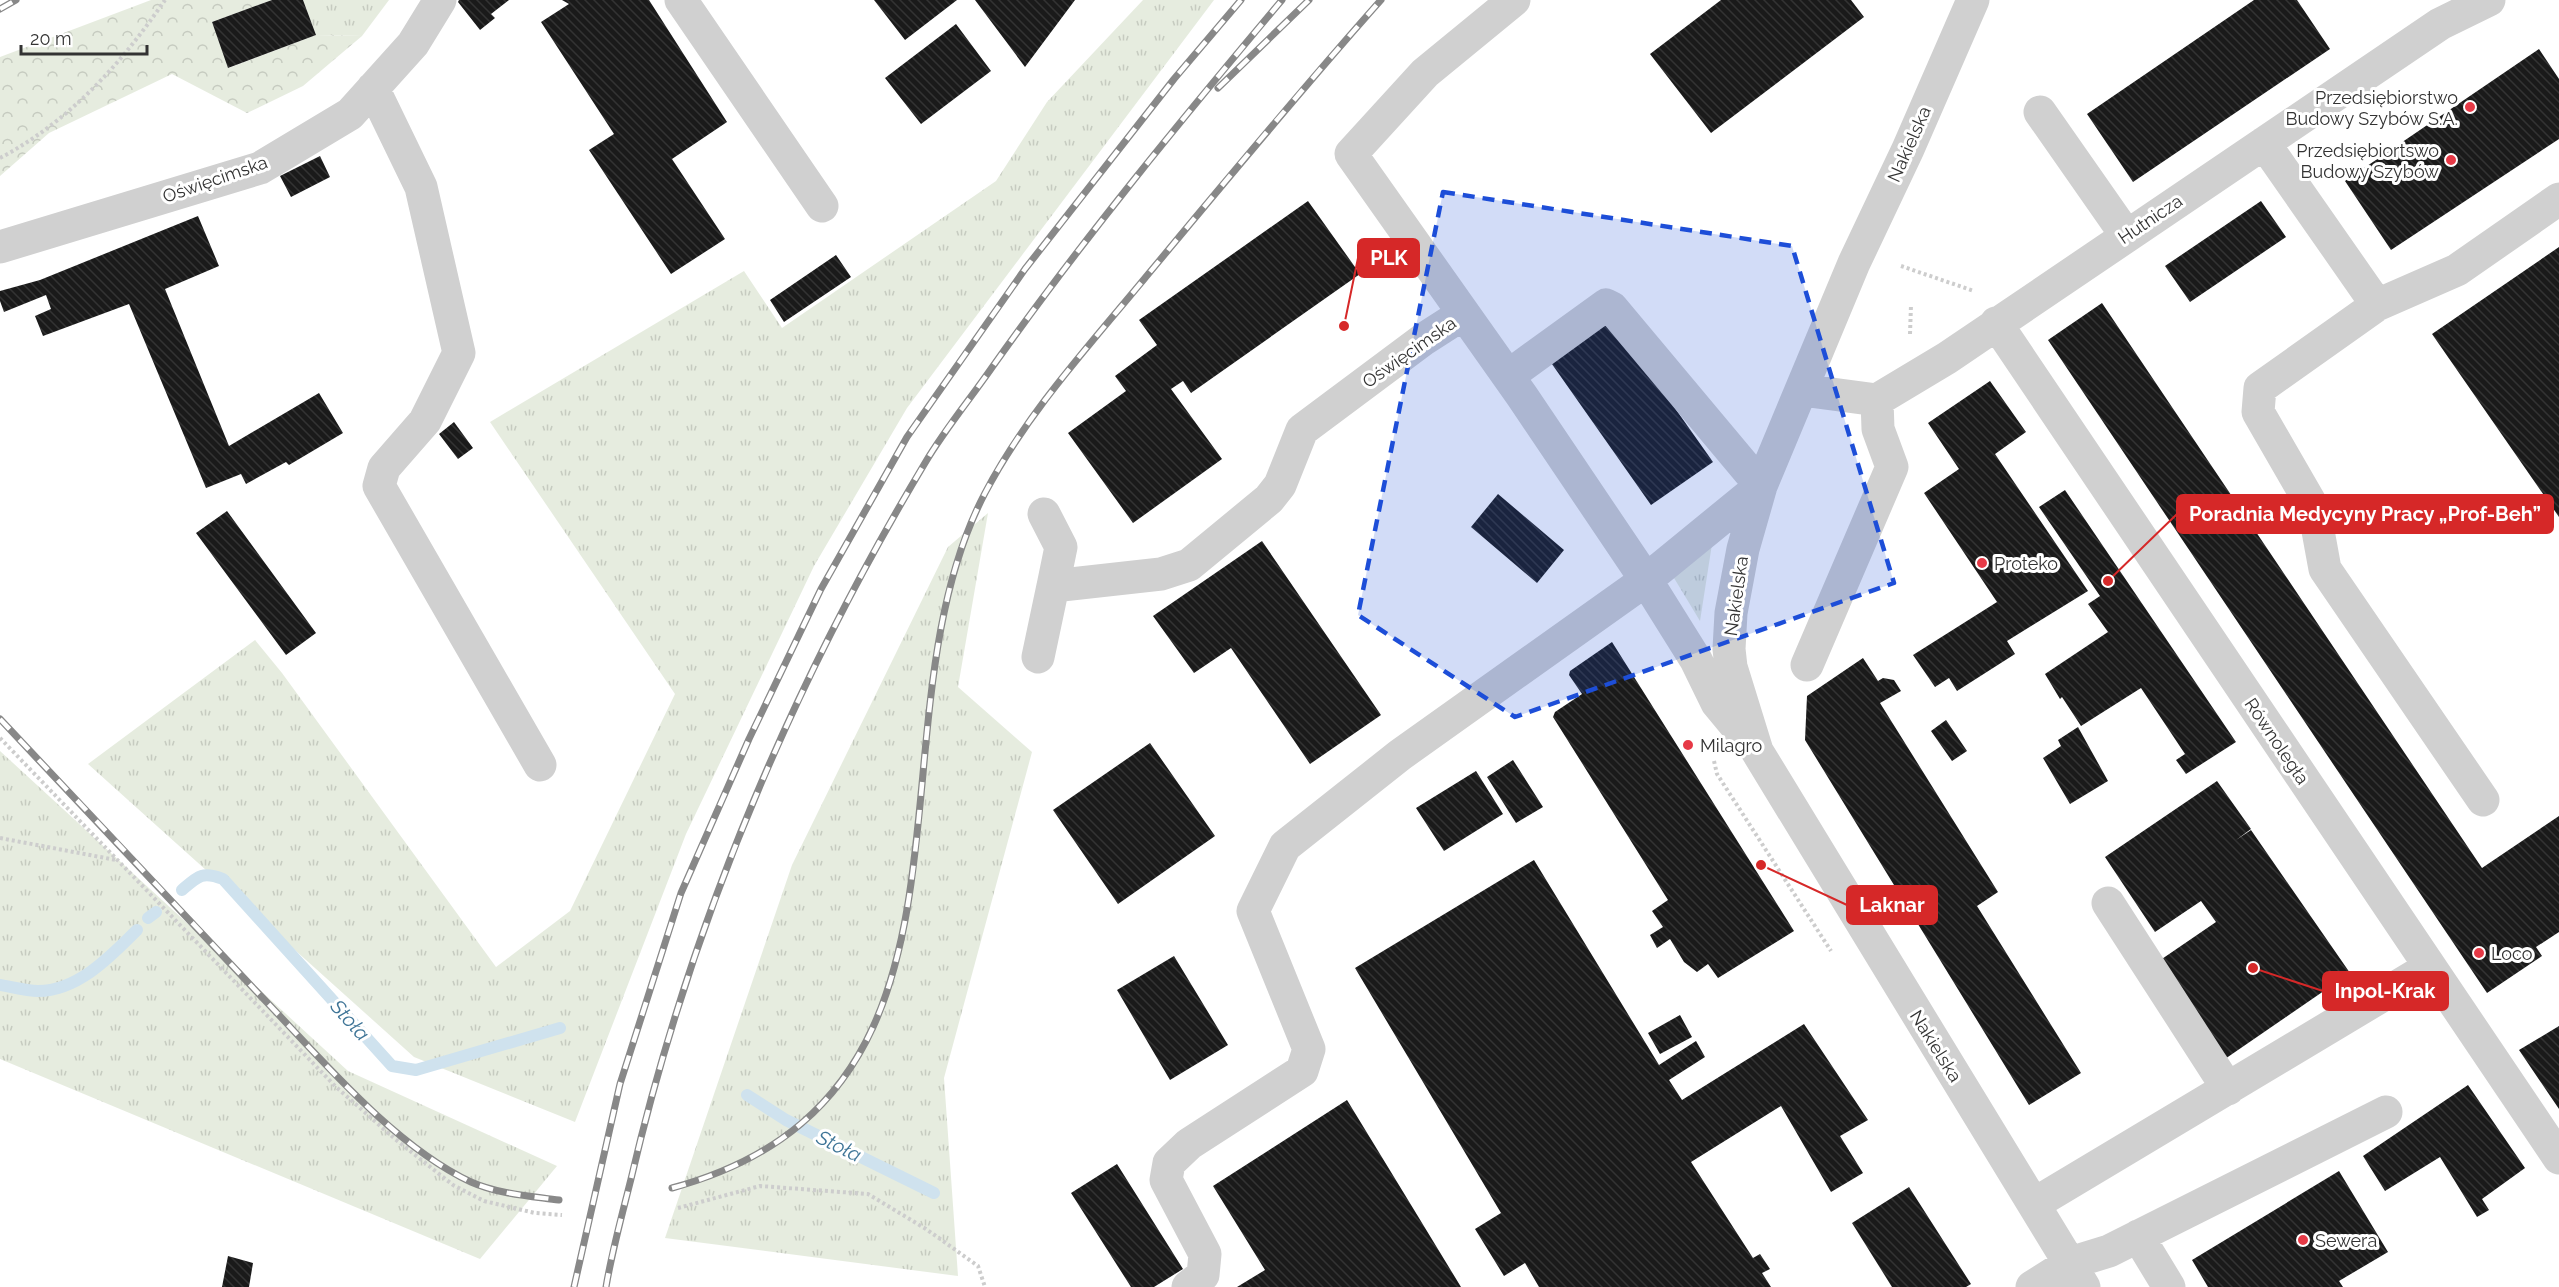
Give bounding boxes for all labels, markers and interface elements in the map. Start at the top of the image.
scale bar [21,18,147,56]
text: 20 m [30,28,72,49]
place label: Przedsiębiorstwo Budowy Szybów S.A. [2286,87,2458,129]
marker: Przedsiębiorstwo Budowy Szybów S.A. [2463,100,2477,114]
street label: Nakielska [1883,103,1935,185]
place label: Przedsiębiortswo Budowy Szybów [2296,140,2439,182]
street label: Oświęcimska [160,151,270,207]
marker: Przedsiębiortswo Budowy Szybów [2444,153,2458,167]
street label: Hutnicza [2114,190,2186,248]
callout: PLK [1358,239,1419,277]
text: PLK [1370,246,1408,270]
street label: Oświęcimska [1358,312,1460,392]
callout: Poradnia Medycyny Pracy „Prof-Beh” [2177,495,2553,533]
text: Poradnia Medycyny Pracy „Prof-Beh” [2189,502,2541,526]
place label: Proteko [1994,553,2058,574]
street label: Nakielska [1720,555,1752,637]
marker: Proteko [1975,556,1989,570]
street label: Równoległa [2241,694,2313,788]
place label: Milagro [1700,735,1763,756]
marker: Milagro [1681,738,1695,752]
callout: Laknar [1847,886,1937,924]
text: Laknar [1859,893,1925,917]
place label: Loco [2491,943,2533,964]
marker: Loco [2472,946,2486,960]
callout: Inpol-Krak [2323,972,2448,1010]
text: Inpol-Krak [2335,979,2436,1003]
water label: Stoła [325,994,375,1045]
street label: Nakielska [1906,1006,1966,1086]
water label: Stoła [812,1125,865,1167]
place label: Sewera [2315,1230,2377,1251]
marker: Sewera [2296,1233,2310,1247]

